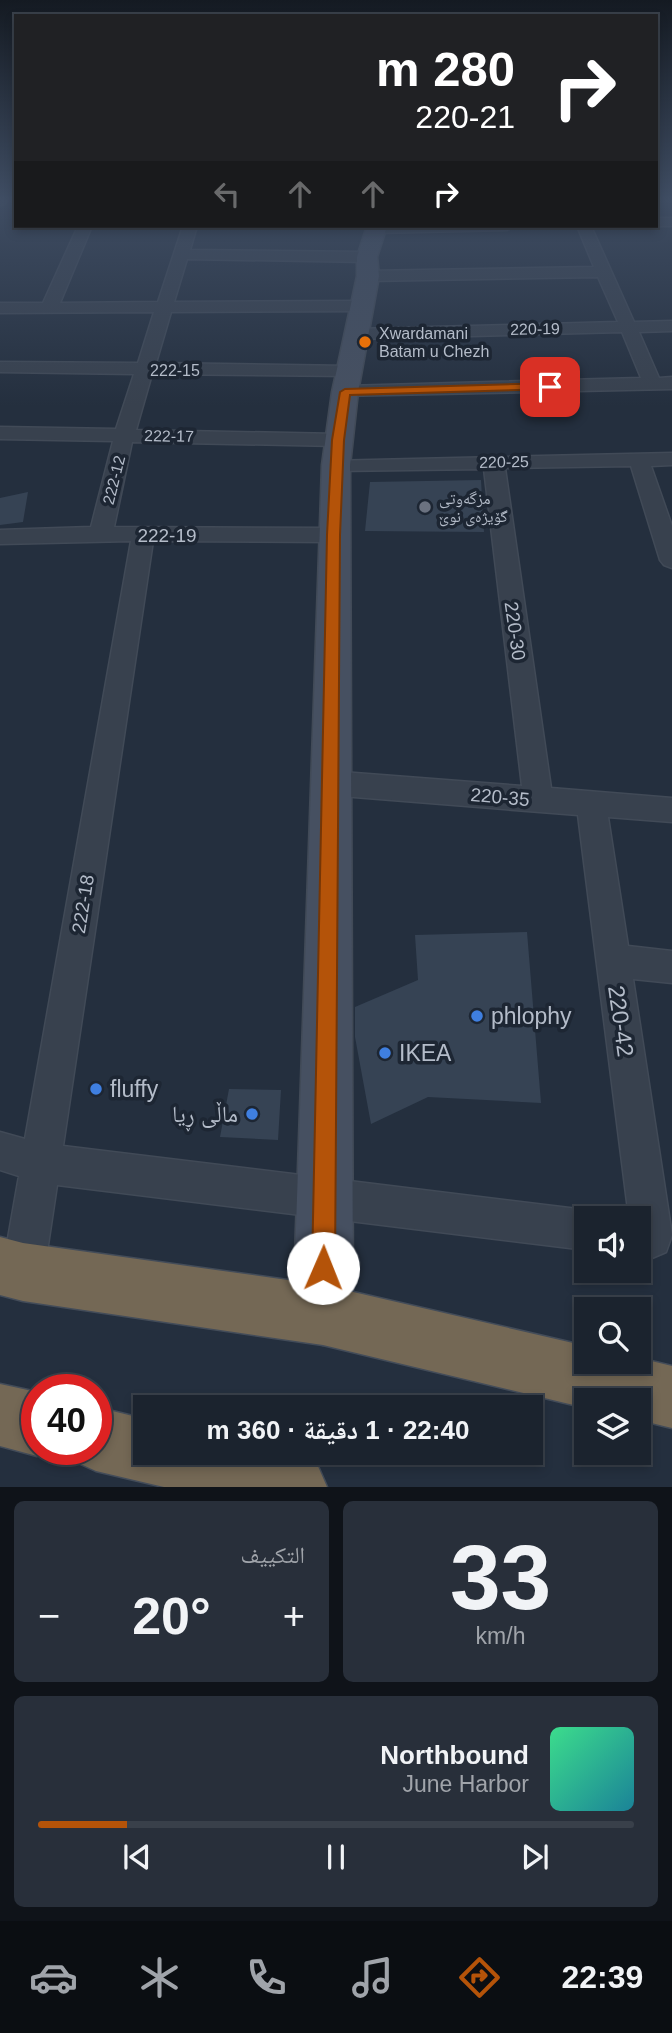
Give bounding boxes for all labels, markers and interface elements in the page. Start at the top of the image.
text: 280 m [376,42,515,96]
icon: right [539,42,630,133]
text: 220-21 [415,99,515,135]
icon: left [208,175,246,213]
icon: ahead [281,175,319,213]
icon: ahead [354,175,392,213]
icon: right [427,175,465,213]
street label: 220-19 [510,320,560,338]
place label: Xwardamani Batam u Chezh [379,325,489,360]
marker: Xwardamani Batam u Chezh [357,334,373,350]
pin [520,357,580,417]
street label: 222-15 [150,362,200,379]
icon: arrive [531,368,569,406]
street label: 222-17 [144,427,194,445]
street label: 220-25 [479,453,529,471]
street label: 222-12 [100,454,128,506]
place label: مزگەوتی گۆیژەی نوێ [439,490,508,527]
marker: مزگەوتی گۆیژەی نوێ [417,499,433,515]
street label: 222-19 [137,525,197,546]
street label: 220-30 [500,600,530,662]
street label: 220-35 [470,784,530,810]
street label: 222-18 [68,873,98,935]
street label: 220-42 [603,984,639,1058]
place label: phlophy [491,1003,572,1029]
marker: phlophy [469,1008,485,1024]
place label: IKEA [399,1040,452,1066]
marker: IKEA [377,1045,393,1061]
place label: fluffy [110,1076,159,1102]
marker: fluffy [88,1081,104,1097]
place label: ماڵی ڕیا [172,1101,238,1132]
marker: ماڵی ڕیا [244,1106,260,1122]
map controls [574,1206,651,1465]
button: sound [574,1206,651,1283]
position arrow [286,1231,360,1305]
button: search [574,1297,651,1374]
speed limit sign: 40 [21,1374,112,1465]
button: layers [574,1388,651,1465]
text: 22:40 · 1 دقيقة · 360 m [207,1415,469,1445]
text: 33 [450,1527,551,1628]
text: التكييف [240,1542,305,1568]
text: 20° [132,1587,211,1645]
text: − [38,1595,60,1637]
text: + [283,1595,305,1637]
text: km/h [476,1623,525,1649]
text: Northbound [380,1740,529,1770]
text: June Harbor [402,1771,529,1797]
icon: previous [118,1838,156,1876]
icon: pause [317,1838,355,1876]
icon: next [516,1838,554,1876]
icon: car [29,1953,78,2002]
icon: climate [135,1953,184,2002]
icon: phone [242,1953,291,2002]
icon: music [348,1953,397,2002]
icon: directions [455,1953,504,2002]
text: 22:39 [561,1959,643,1995]

